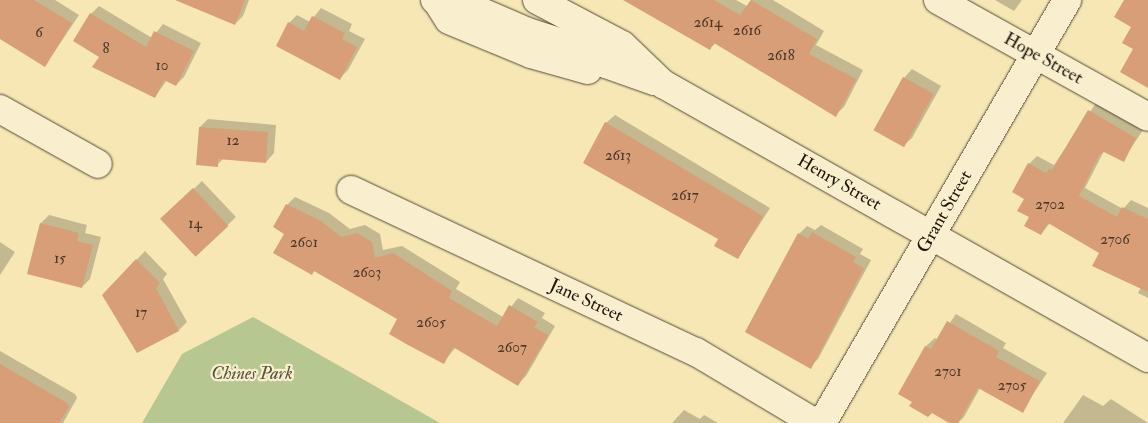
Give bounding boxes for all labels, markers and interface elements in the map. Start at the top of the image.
house number: 2614 [694,14,722,32]
house number: 2616 [733,22,761,40]
house number: 6 [35,24,43,42]
street label: Hope Street [1000,28,1086,90]
house number: 8 [102,40,110,58]
house number: 2618 [767,47,795,65]
house number: 10 [156,57,168,75]
house number: 12 [227,132,239,150]
house number: 2613 [605,147,631,165]
street label: Henry Street [793,150,885,216]
street label: Grant Street [913,167,977,257]
house number: 2617 [671,187,699,205]
house number: 2702 [1035,196,1065,214]
house number: 14 [188,215,202,233]
house number: 2706 [1100,231,1130,249]
house number: 2601 [290,234,318,252]
house number: 15 [54,250,66,268]
house number: 2603 [353,264,381,282]
street label: Jane Street [546,275,626,327]
house number: 17 [135,304,147,322]
house number: 2605 [416,314,446,332]
house number: 2607 [497,339,527,357]
park label: Chines Park [211,363,293,385]
house number: 2701 [934,363,962,381]
house number: 2705 [998,377,1026,395]

